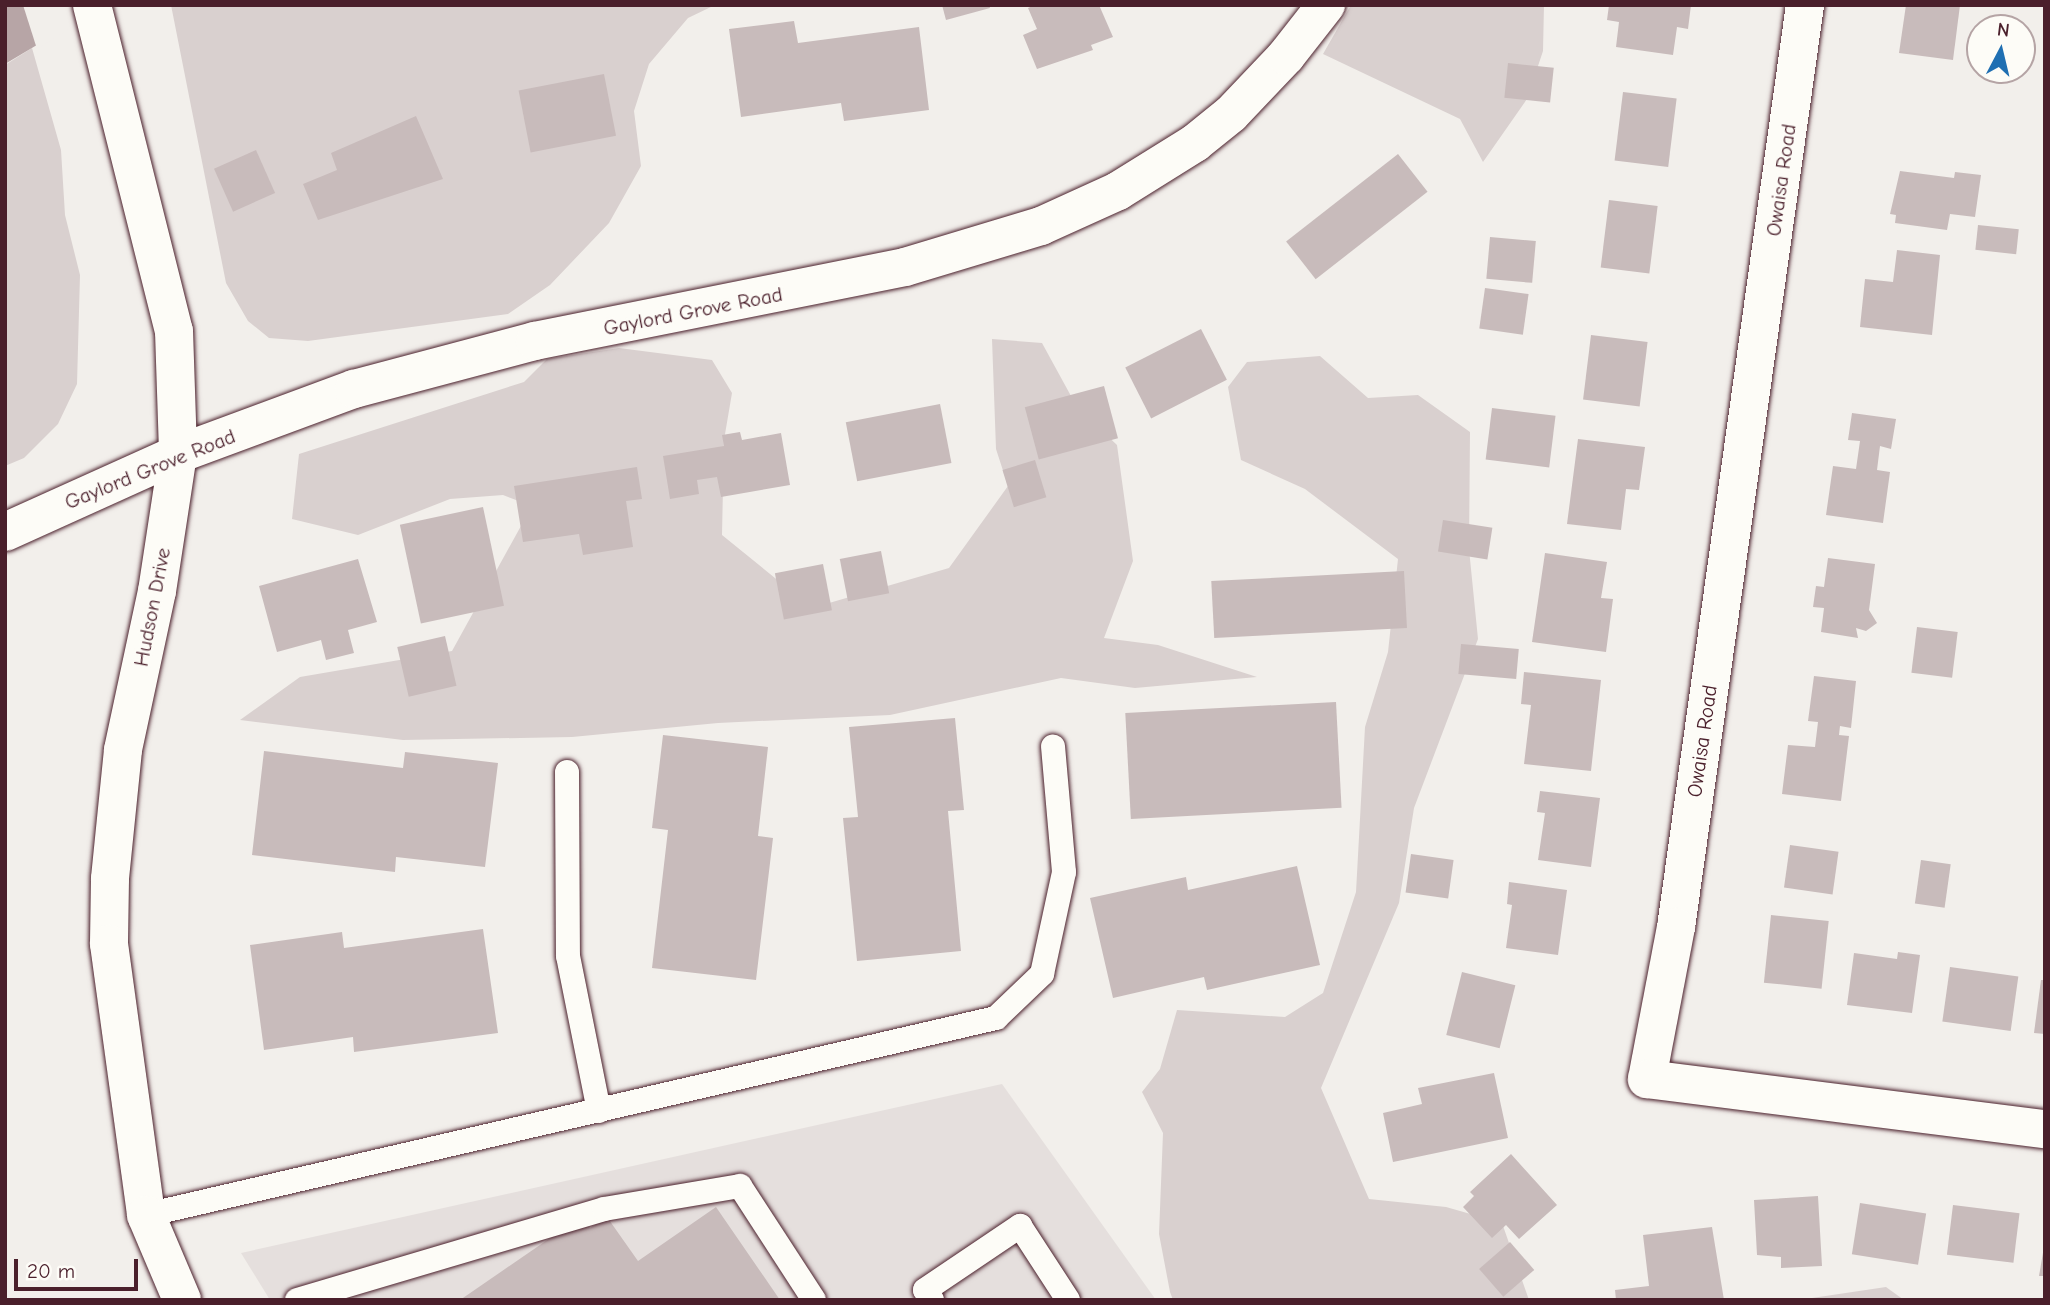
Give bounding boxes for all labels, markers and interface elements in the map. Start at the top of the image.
north arrow [1966,14,2036,84]
text: N [1996,18,2011,42]
street label: Owaisa Road [1761,122,1801,238]
street label: Gaylord Grove Road [601,281,785,341]
street label: Gaylord Grove Road [61,423,239,515]
street label: Hudson Drive [128,545,176,669]
street label: Owaisa Road [1682,683,1722,799]
scale bar [18,1246,142,1290]
text: 20 m [27,1259,75,1283]

